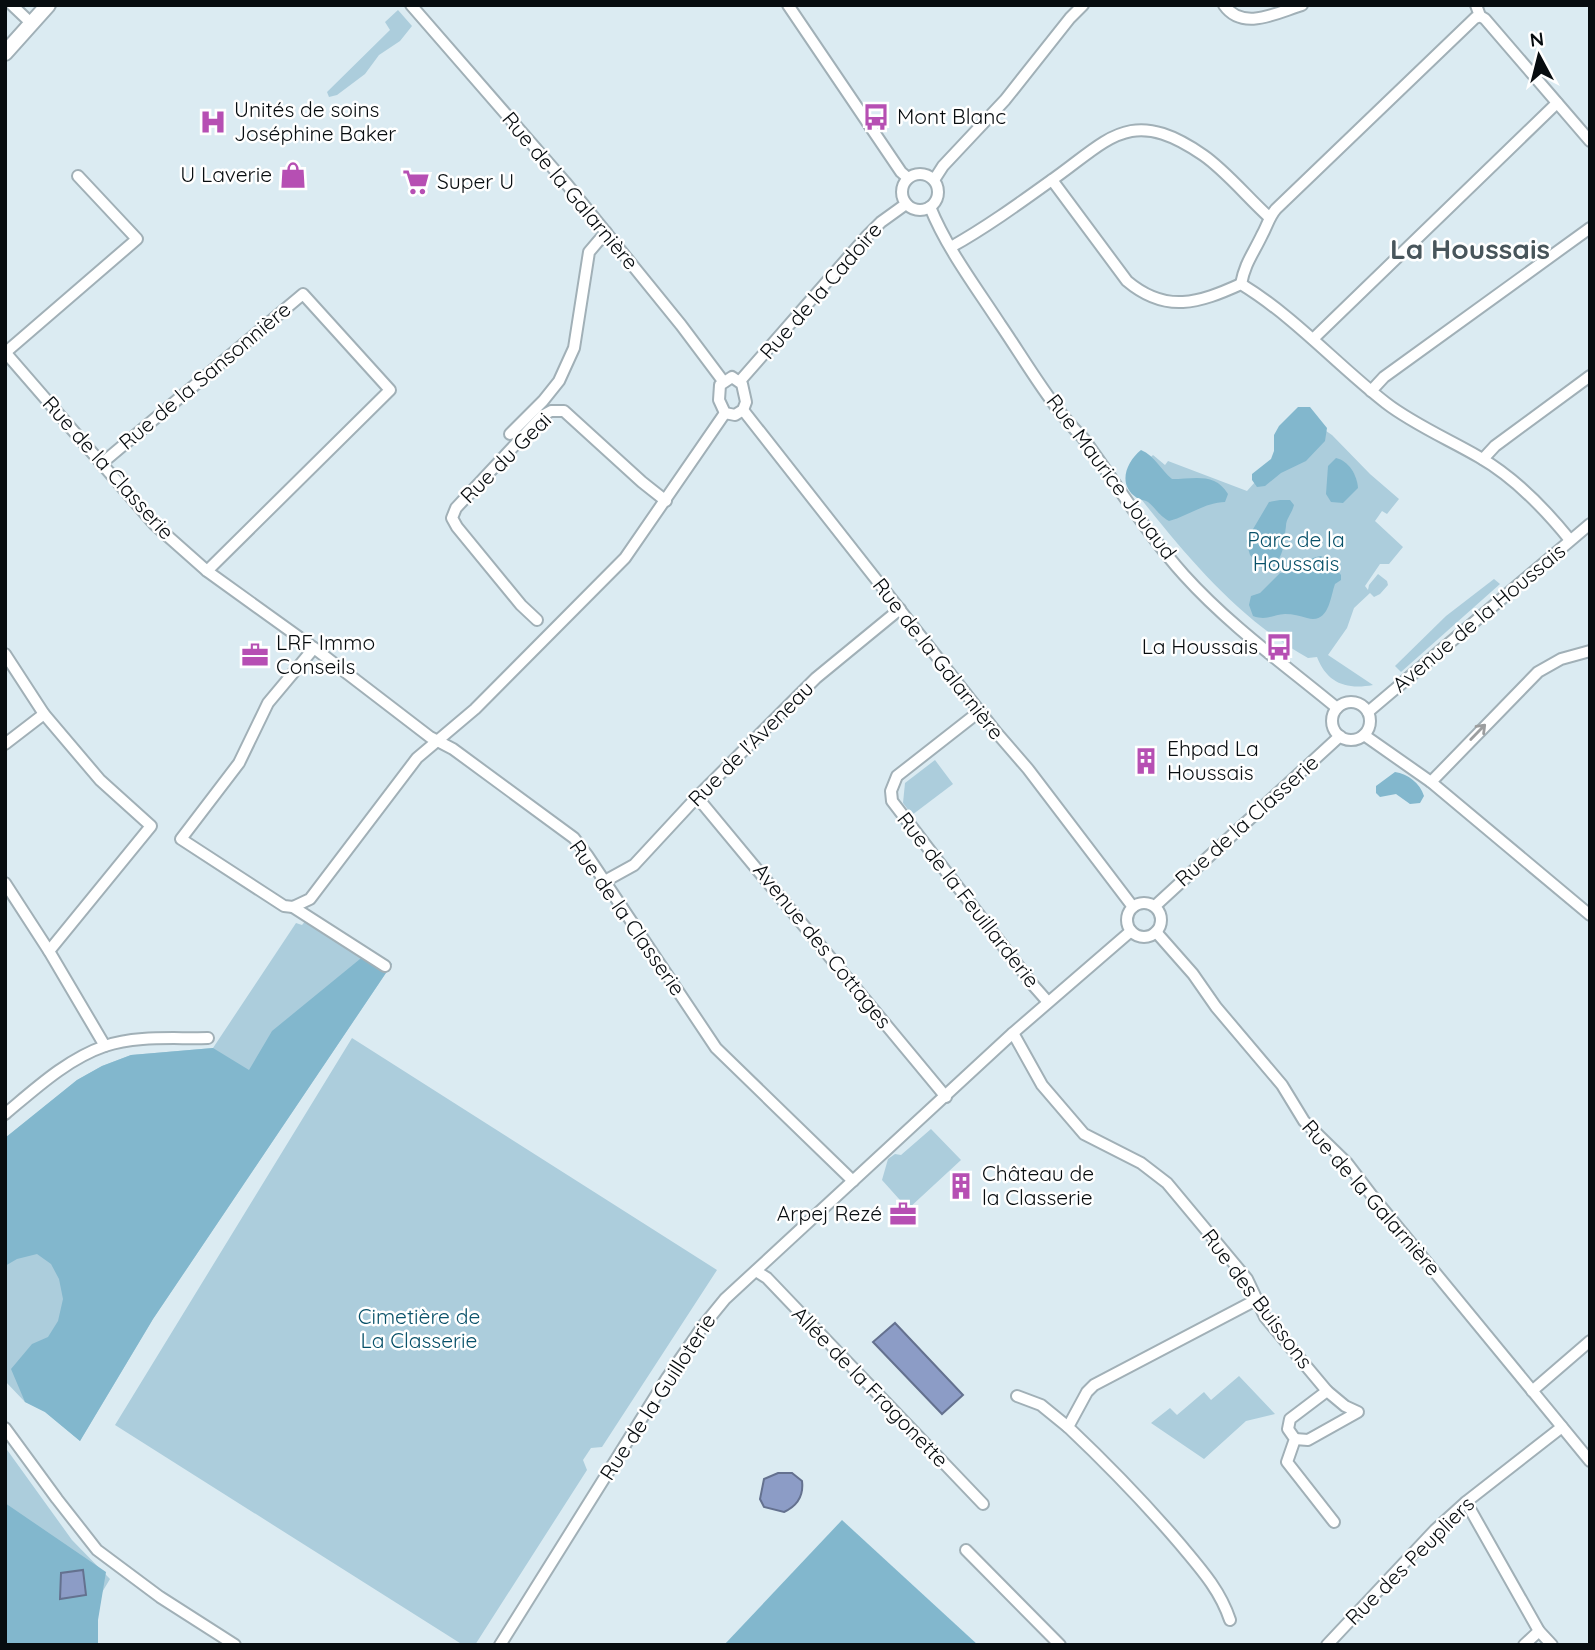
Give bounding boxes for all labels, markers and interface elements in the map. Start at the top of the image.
north arrow [1504,21,1574,91]
text: N [1529,26,1545,52]
place label: Unités de soins Joséphine Baker [234,96,396,146]
bus stop icon: Mont Blanc [861,102,891,132]
place label: Mont Blanc [897,103,1006,129]
street label: Rue de la Galarnière [497,106,644,275]
hospital icon: Unités de soins Joséphine Baker [198,107,228,137]
shop icon: U Laverie [278,160,308,190]
place label: U Laverie [180,161,272,187]
supermarket icon: Super U [401,167,431,197]
place label: Super U [437,168,514,194]
street label: Rue de la Cadoire [754,217,887,364]
district label: La Houssais [1390,231,1550,266]
street label: Rue de la Sansonnière [113,296,296,455]
street label: Rue Maurice Jouaud [1041,389,1182,564]
street label: Rue de la Classerie [37,390,180,545]
street label: Rue du Geai [454,406,556,508]
park label: Parc de la Houssais [1247,526,1345,576]
street label: Avenue de la Houssais [1387,537,1570,697]
street label: Rue de la Galarnière [868,572,1010,745]
place label: LRF Immo Conseils [276,629,375,679]
bus stop icon: La Houssais [1264,632,1294,662]
place label: La Houssais [1142,633,1258,659]
office icon: LRF Immo Conseils [240,640,270,670]
street label: Rue de l'Aveneau [682,675,819,812]
one-way arrow [1469,724,1486,741]
place label: Ehpad La Houssais [1167,735,1259,785]
building icon: Ehpad La Houssais [1131,746,1161,776]
street label: Rue de la Classerie [1169,749,1324,892]
street label: Rue de la Feuillarderie [892,806,1046,992]
street label: Rue de la Classerie [564,834,691,1000]
street label: Avenue des Cottages [748,857,898,1033]
street label: Rue de la Galarnière [1297,1114,1447,1281]
place label: Château de la Classerie [982,1160,1094,1210]
building icon: Château de la Classerie [946,1171,976,1201]
office icon: Arpej Rezé [888,1199,918,1229]
place label: Arpej Rezé [777,1200,882,1226]
street label: Rue des Buissons [1197,1223,1319,1373]
street label: Allée de la Fragonette [787,1300,954,1472]
park label: Cimetière de La Classerie [358,1303,480,1353]
street label: Rue de la Guilloterie [594,1308,721,1485]
street label: Rue des Peupliers [1339,1490,1479,1630]

